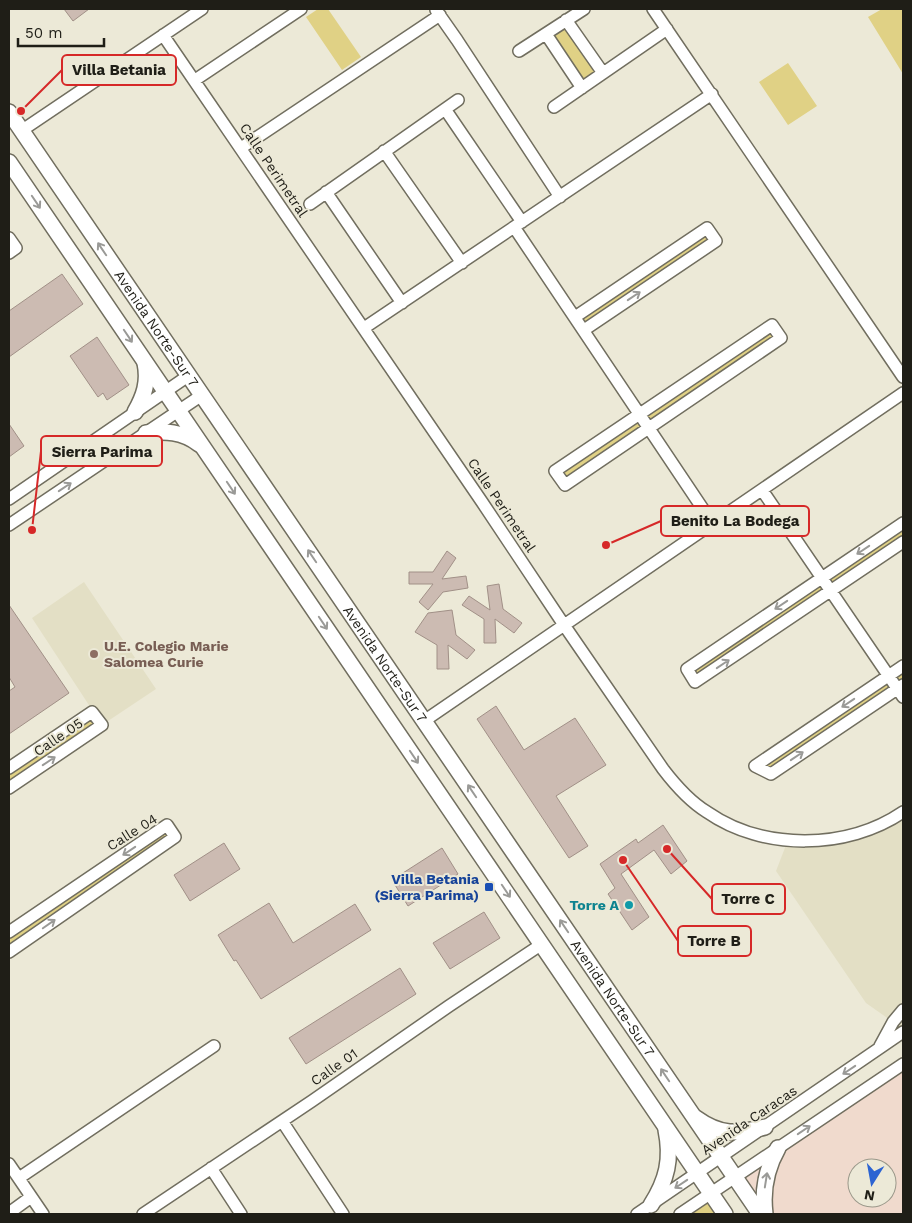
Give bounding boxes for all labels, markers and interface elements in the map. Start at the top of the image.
scale bar [18,15,104,47]
text: 50 m [25,24,62,42]
callout: Villa Betania [62,55,176,85]
text: Villa Betania [72,61,166,79]
street label: Calle Perimetral [237,120,312,221]
one-way arrow [31,195,41,209]
one-way arrow [97,242,107,256]
street label: Avenida Norte-Sur 7 [111,267,202,390]
one-way arrow [626,291,640,301]
one-way arrow [123,329,133,343]
callout: Sierra Parima [41,436,162,466]
text: Sierra Parima [52,443,153,461]
street label: Calle Perimetral [465,455,540,556]
one-way arrow [226,481,237,495]
one-way arrow [58,482,72,492]
callout: Benito La Bodega [661,506,809,536]
text: Benito La Bodega [671,512,800,530]
one-way arrow [856,545,870,555]
one-way arrow [307,549,317,563]
one-way arrow [774,600,788,610]
street label: Avenida Norte-Sur 7 [340,603,431,725]
one-way arrow [318,615,328,629]
place label: U.E. Colegio Marie Salomea Curie [104,638,229,670]
marker: U.E. Colegio Marie Salomea Curie [88,648,100,660]
one-way arrow [715,659,729,669]
one-way arrow [841,698,855,708]
street label: Calle 05 [30,715,86,759]
one-way arrow [409,750,419,764]
one-way arrow [790,751,804,761]
one-way arrow [42,756,56,766]
one-way arrow [467,785,477,799]
street label: Calle 04 [104,810,160,854]
one-way arrow [122,846,136,856]
place label: Villa Betania (Sierra Parima) [374,871,480,903]
marker: Villa Betania (Sierra Parima) [483,881,495,893]
one-way arrow [501,884,511,898]
callout: Torre C [712,884,785,914]
text: Torre C [721,890,775,908]
place label: Torre A [570,897,620,913]
marker: Torre A [623,899,635,911]
one-way arrow [42,919,56,929]
one-way arrow [559,919,569,933]
callout: Torre B [678,926,751,956]
text: Torre B [687,932,741,950]
street label: Avenida Norte-Sur 7 [567,937,658,1059]
street label: Calle 01 [308,1045,360,1089]
one-way arrow [842,1065,856,1075]
one-way arrow [660,1068,670,1082]
street label: Avenida Caracas [698,1082,800,1158]
one-way arrow [797,1125,811,1135]
north arrow [847,1158,897,1208]
one-way arrow [762,1172,772,1188]
one-way arrow [674,1179,688,1189]
text: N [863,1187,876,1205]

